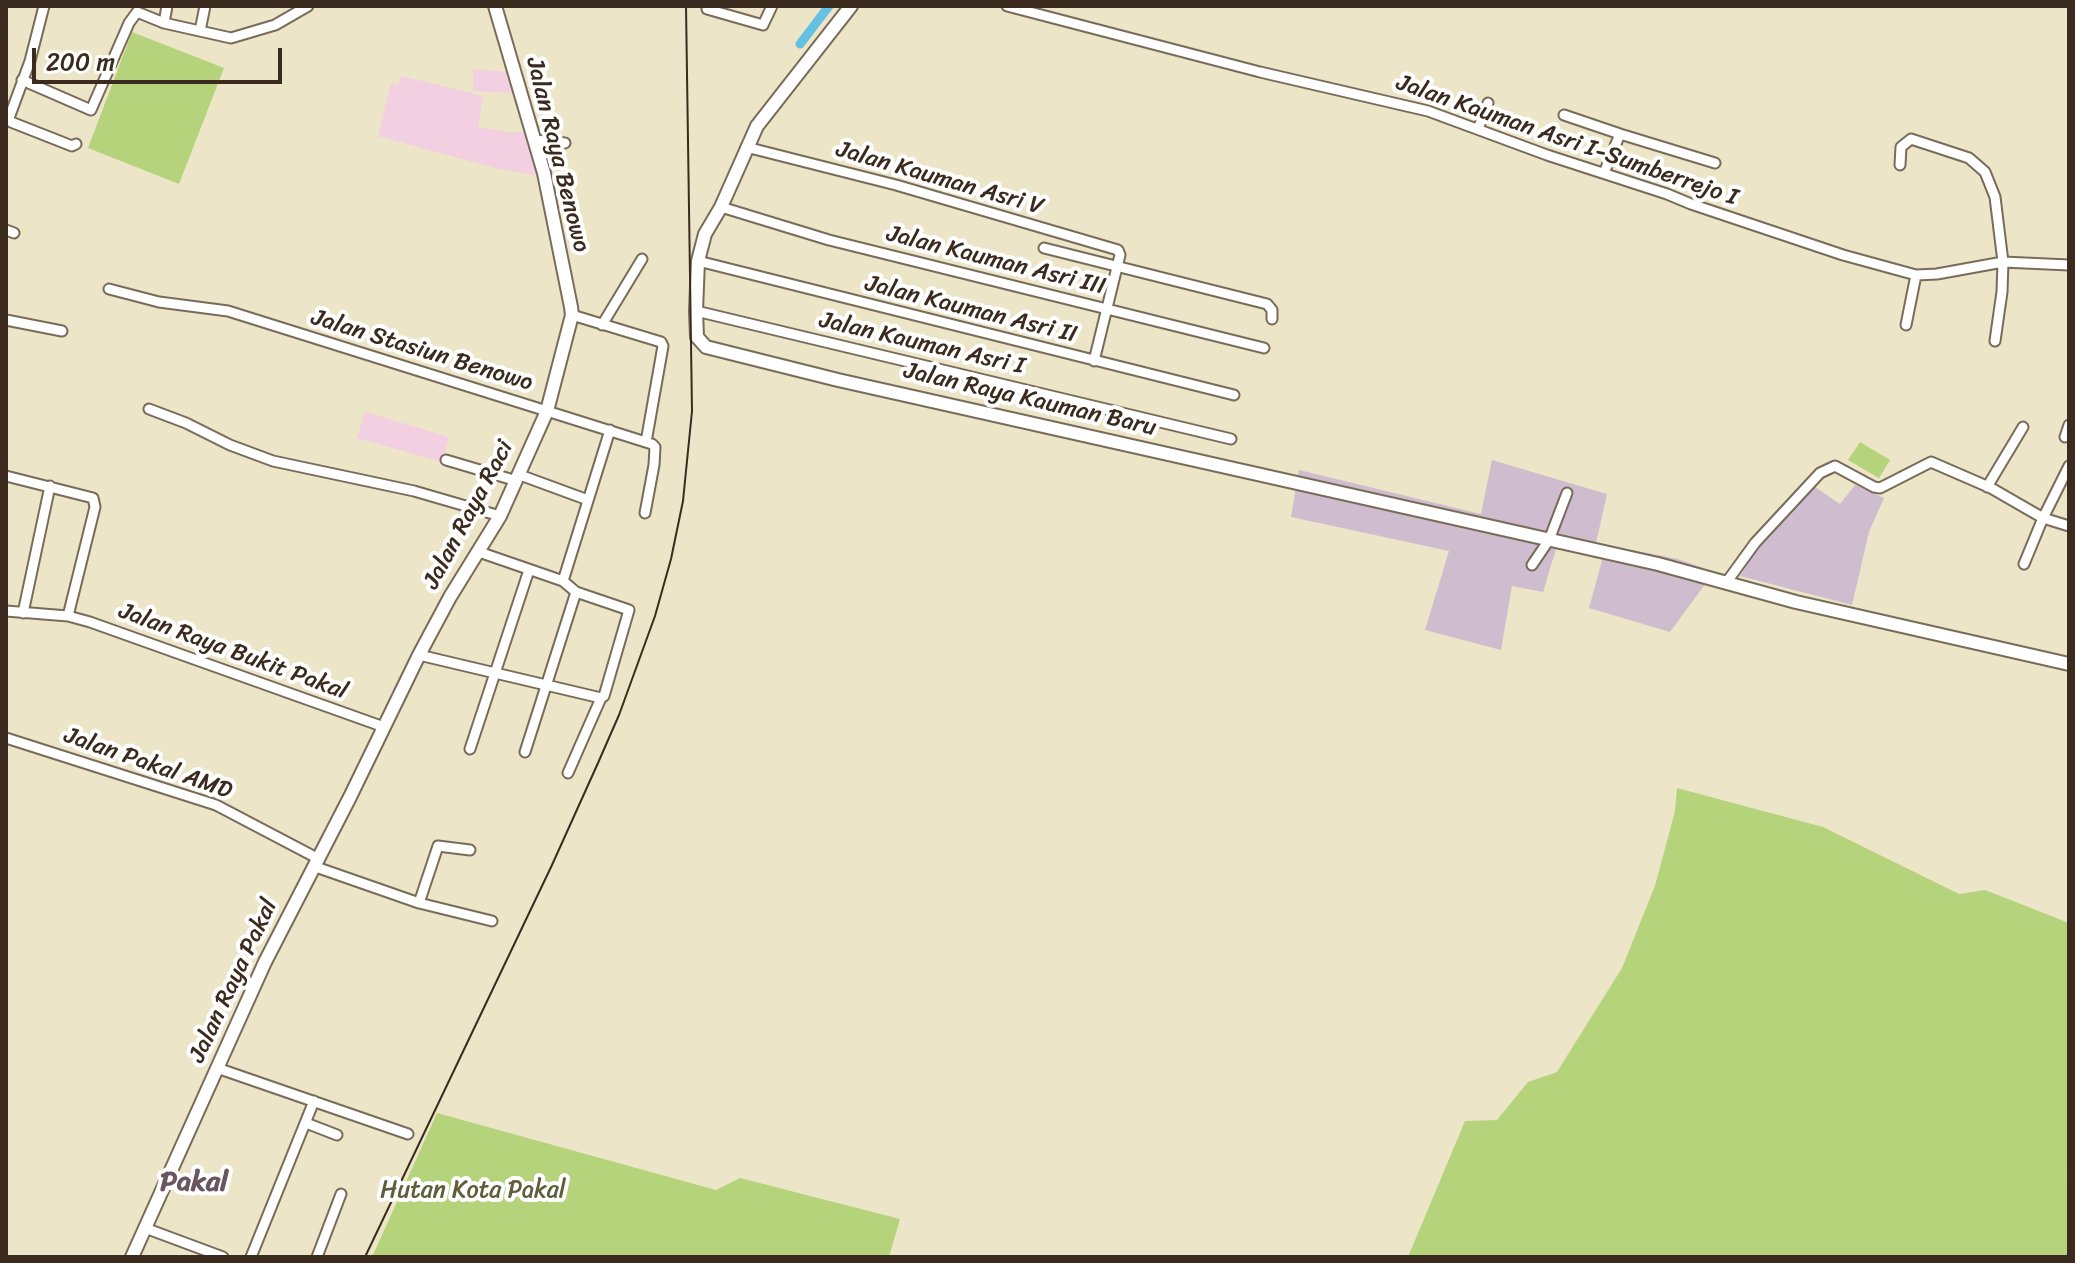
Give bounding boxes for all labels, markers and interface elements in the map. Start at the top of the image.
scale bar [36,32,286,82]
text: 200 m [46,41,115,83]
street label: Jalan Raya Benowo [519,55,595,255]
street label: Jalan Kauman Asri I-Sumberrejo I [1393,69,1741,213]
street label: Jalan Kauman Asri V [833,136,1047,222]
street label: Jalan Kauman Asri III [884,220,1108,302]
street label: Jalan Kauman Asri II [862,270,1080,350]
street label: Jalan Stasiun Benowo [308,304,536,398]
street label: Jalan Kauman Asri I [817,306,1027,382]
street label: Jalan Raya Kauman Baru [901,357,1159,443]
street label: Jalan Raya Raci [418,436,520,594]
street label: Jalan Raya Bukit Pakal [115,597,351,707]
street label: Jalan Pakal AMD [60,722,236,806]
street label: Jalan Raya Pakal [184,895,284,1067]
district label: Pakal [160,1166,228,1200]
park label: Hutan Kota Pakal [380,1177,566,1205]

